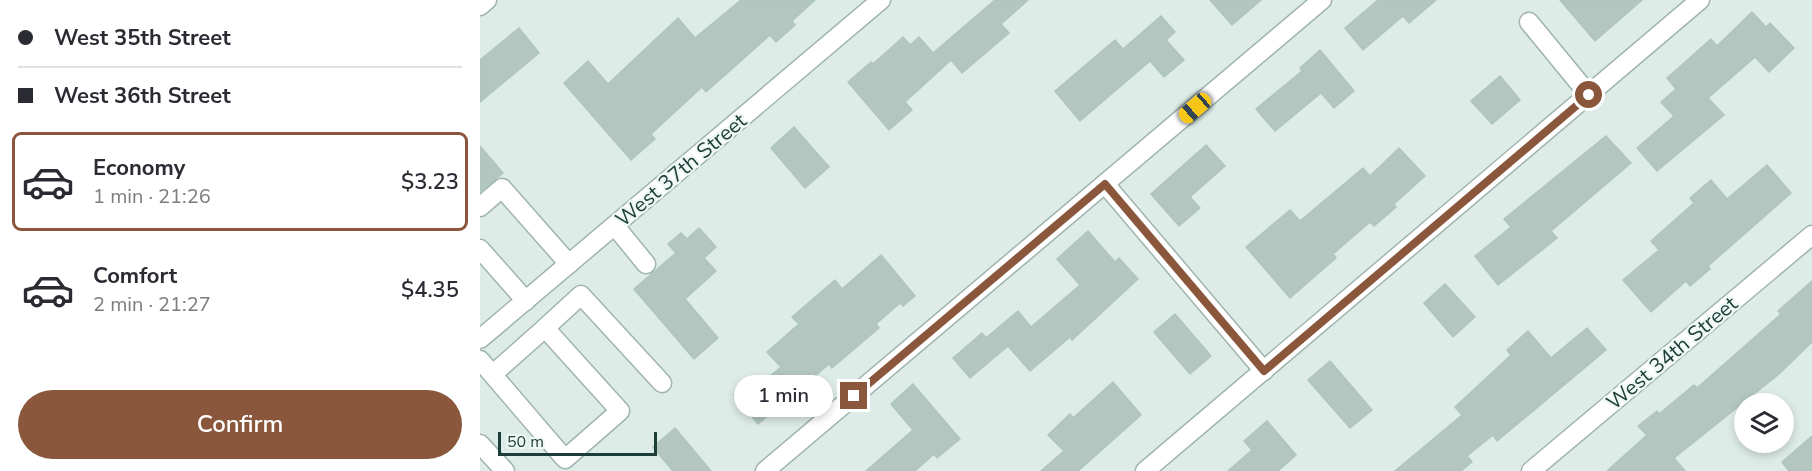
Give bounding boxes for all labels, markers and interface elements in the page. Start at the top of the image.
text: West 35th Street [54,23,231,53]
text: West 36th Street [54,81,231,111]
route start [1575,81,1602,108]
car [1176,89,1214,127]
street label: West 37th Street [610,106,753,233]
text: Economy [93,153,185,183]
icon: car [21,155,75,209]
text: $3.23 [401,167,459,197]
text: 1 min · 21:26 [93,183,211,210]
text: Comfort [93,261,177,291]
icon: car [21,263,75,317]
text: $4.35 [401,275,459,305]
street label: West 34th Street [1601,289,1744,416]
text: 2 min · 21:27 [93,291,211,318]
callout: 1 min [734,375,833,417]
text: 1 min [758,382,809,409]
route end [840,382,867,409]
button: Confirm [18,390,462,459]
map controls [1734,393,1794,453]
button: layers [1734,393,1794,453]
scale bar [498,429,657,456]
text: 50 m [507,431,544,453]

